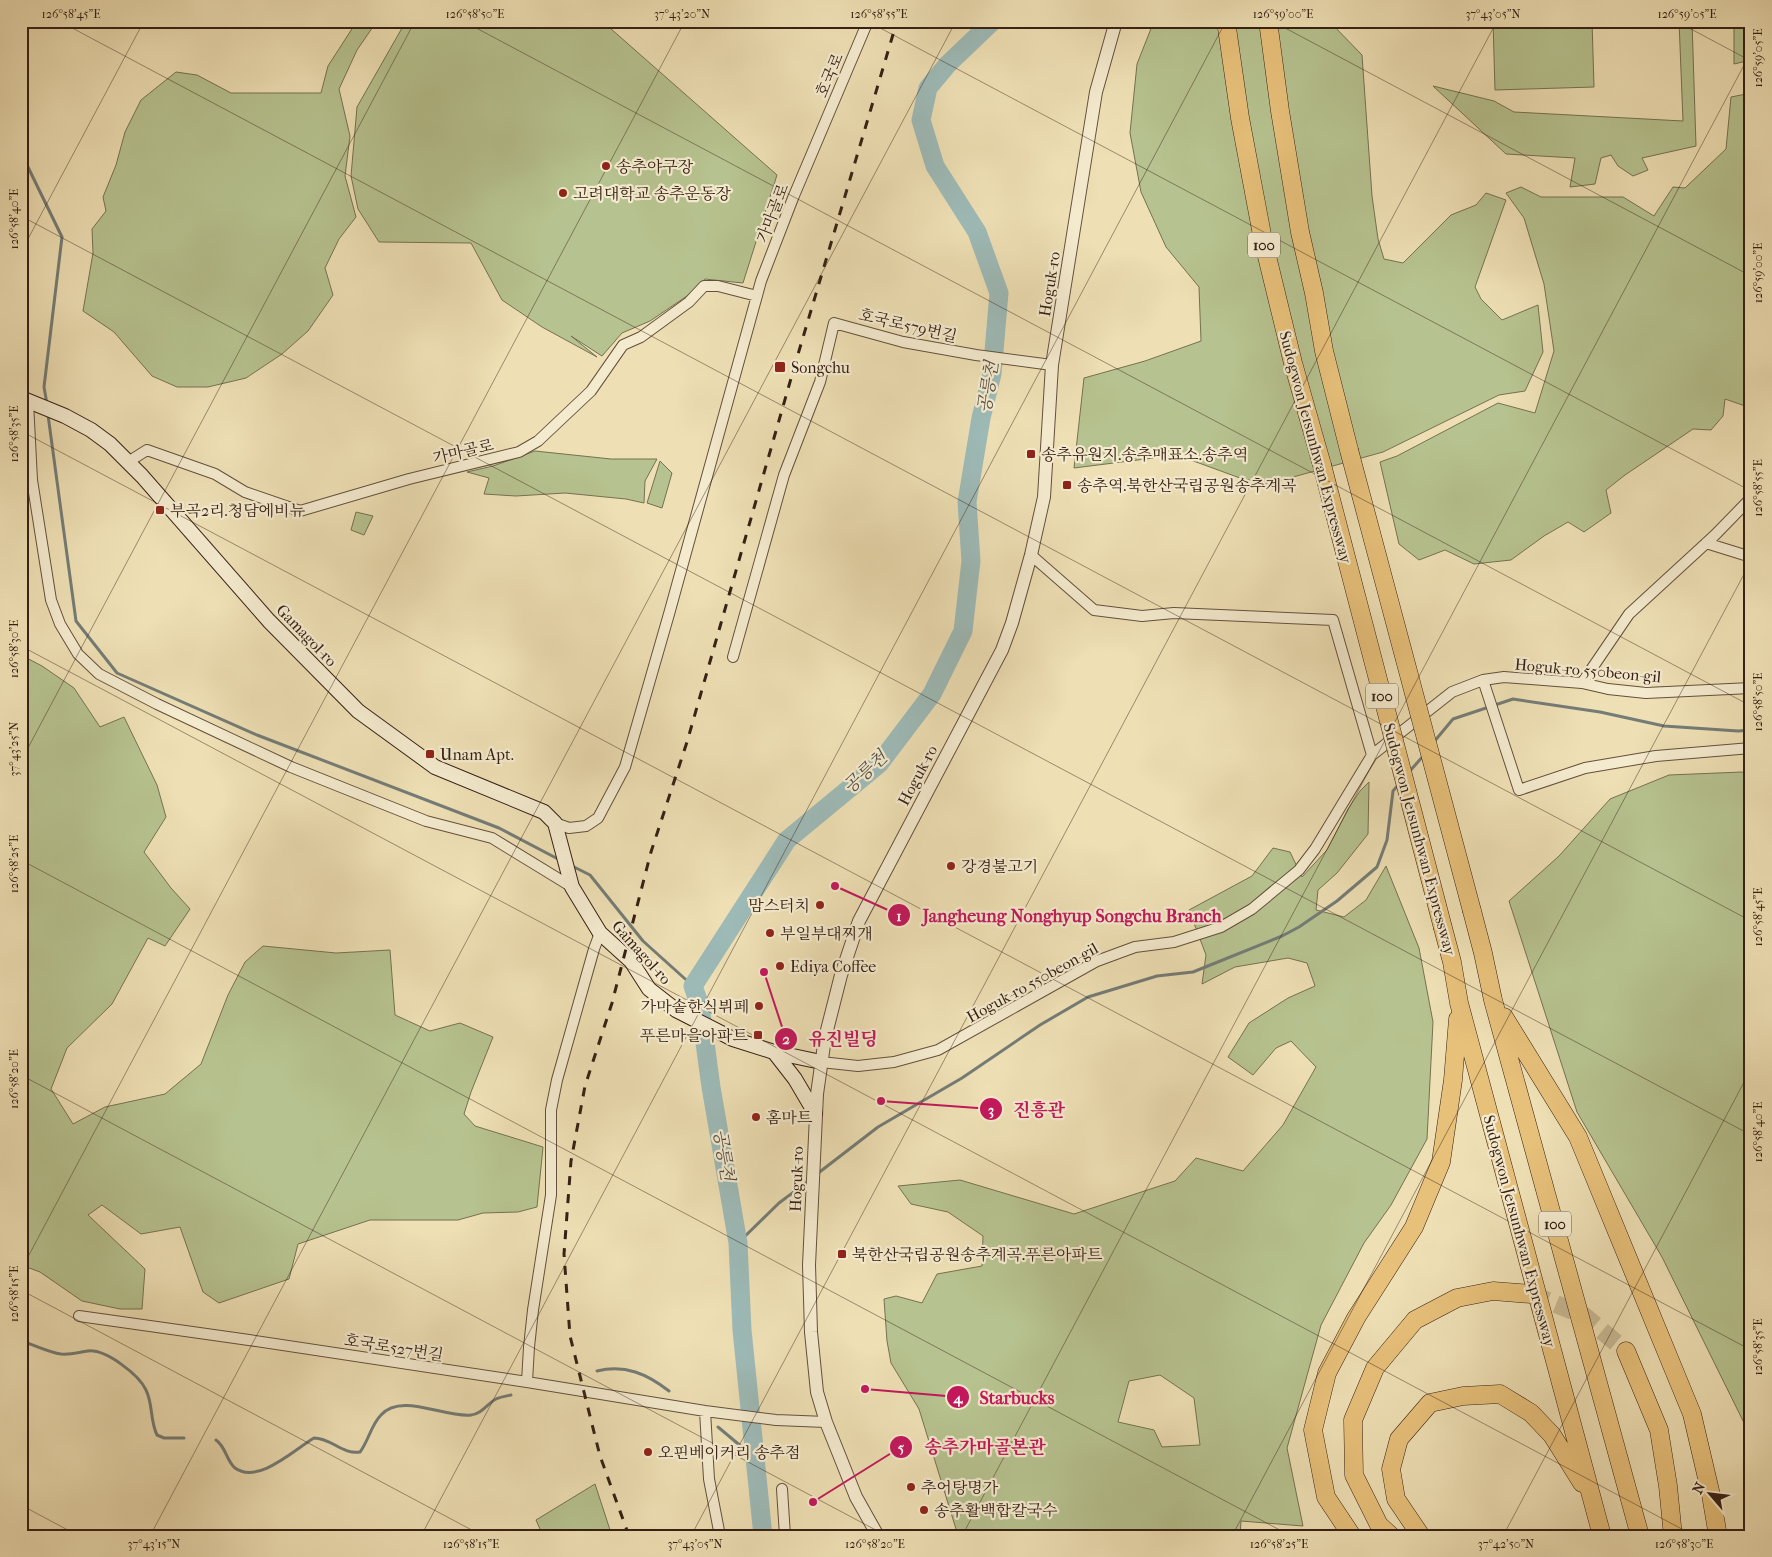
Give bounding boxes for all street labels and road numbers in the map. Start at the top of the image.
street label: 호국로 [812,50,847,100]
street label: 가마골로 [753,180,793,245]
road number: 100 [1248,232,1280,258]
street label: Hoguk-ro [1035,250,1064,318]
street label: 호국로579번길 [857,305,959,346]
street label: Sudogwon Je1sunhwan Expressway [1275,329,1356,566]
street label: 가마골로 [431,435,496,468]
street label: Gamagol-ro [272,600,341,670]
street label: Hoguk-ro 550beon-gil [1514,655,1663,686]
road number: 100 [1366,684,1398,708]
street label: Sudogwon Je1sunhwan Expressway [1379,721,1460,958]
street label: Hoguk-ro [894,742,941,809]
street label: Gamagol-ro [608,917,675,988]
street label: Hoguk-ro 550beon-gil [963,938,1102,1026]
street label: Sudogwon Je1sunhwan Expressway [1479,1113,1560,1350]
street label: Hoguk-ro [786,1146,807,1212]
road number: 100 [1539,1212,1571,1236]
street label: 호국로527번길 [343,1330,445,1365]

